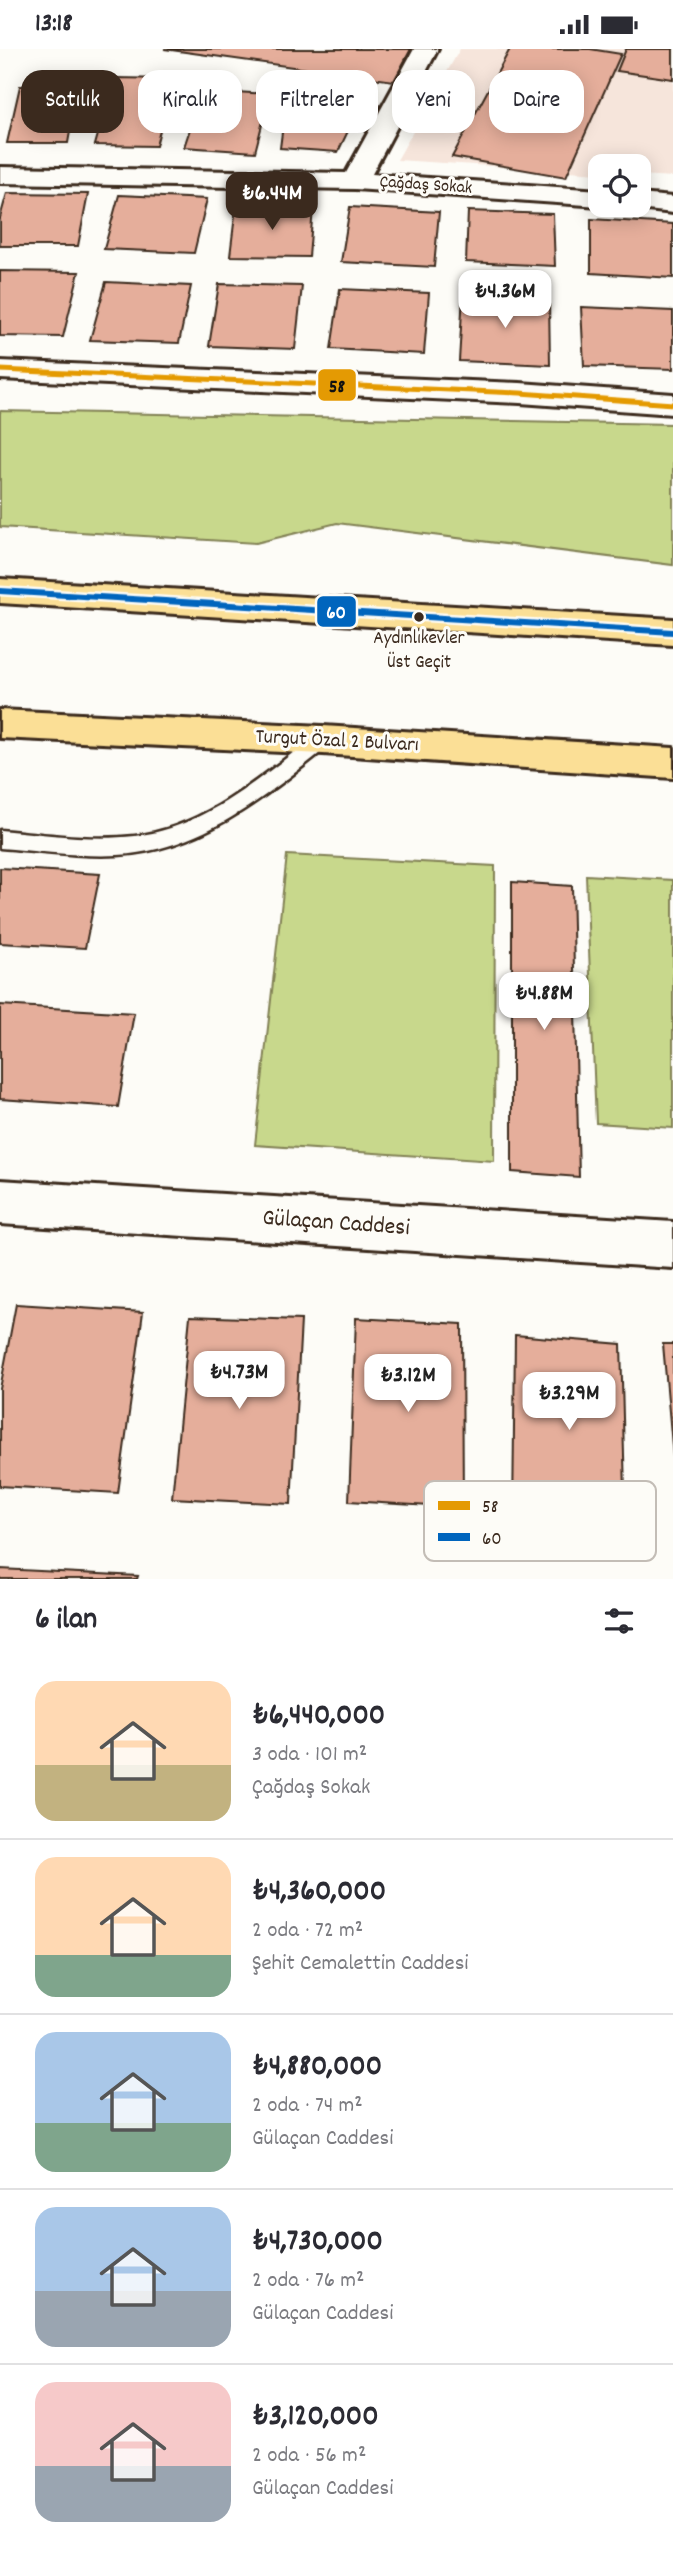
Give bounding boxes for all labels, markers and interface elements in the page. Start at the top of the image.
text: 13:18 [35,6,73,43]
chip: Satılık [21,70,124,133]
chip: Kiralık [138,70,242,133]
chip: Filtreler [256,70,378,133]
chip: Yeni [392,70,475,133]
chip: Daire [489,70,584,133]
map controls [588,154,651,217]
button: locate [588,154,651,217]
street label: Çağdaş Sokak [379,170,473,202]
pin: ₺6.44M [215,173,329,232]
text: ₺6.44M [242,178,302,211]
pin: ₺4.36M [448,271,562,330]
text: ₺4.36M [474,276,536,309]
line badge: 58 [317,368,357,402]
text: 58 [329,375,346,402]
line badge: 60 [316,595,357,628]
text: 60 [326,601,346,628]
marker: Aydınlıkevler Üst Geçit [412,610,426,624]
place label: Aydınlıkevler Üst Geçit [373,626,465,677]
street label: Turgut Özal 2 Bulvarı [255,723,419,761]
pin: ₺4.88M [487,972,601,1032]
text: ₺4.88M [515,978,573,1011]
street label: Gülaçan Caddesi [261,1202,411,1246]
pin: ₺4.73M [182,1351,296,1411]
pin: ₺3.12M [351,1355,465,1414]
text: ₺4.73M [210,1357,268,1390]
text: ₺3.12M [380,1360,436,1393]
pin: ₺3.29M [512,1373,626,1432]
text: ₺3.29M [539,1378,599,1411]
legend [424,1481,656,1561]
text: 58 [482,1495,498,1522]
text: 60 [482,1527,502,1554]
text: 6 ilan [35,1600,97,1643]
icon: filters [600,1602,638,1640]
text: ₺6,440,000 [252,1696,385,1739]
icon: home [91,1709,175,1793]
text: 3 oda · 101 m² [252,1739,367,1772]
text: Çağdaş Sokak [252,1772,370,1805]
text: ₺4,360,000 [252,1872,386,1915]
icon: home [91,1885,175,1969]
text: 2 oda · 72 m² [252,1915,363,1948]
text: Şehit Cemalettin Caddesi [252,1948,469,1981]
text: ₺4,880,000 [252,2047,382,2090]
icon: home [91,2060,175,2144]
text: 2 oda · 74 m² [252,2090,363,2123]
text: Gülaçan Caddesi [252,2123,393,2156]
text: ₺4,730,000 [252,2222,383,2265]
icon: home [91,2235,175,2319]
text: 2 oda · 76 m² [252,2265,364,2298]
text: Gülaçan Caddesi [252,2298,393,2331]
text: ₺3,120,000 [252,2397,379,2440]
icon: home [91,2410,175,2494]
text: 2 oda · 56 m² [252,2440,366,2473]
text: Gülaçan Caddesi [252,2473,393,2506]

